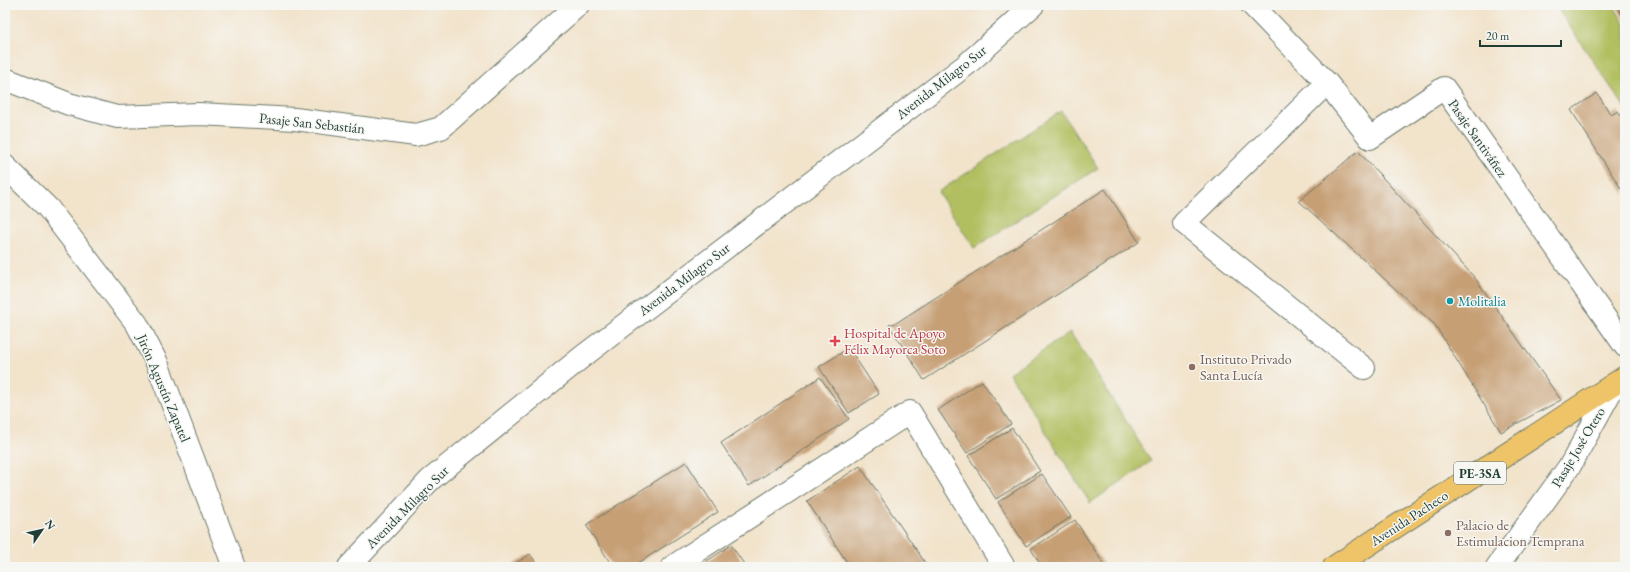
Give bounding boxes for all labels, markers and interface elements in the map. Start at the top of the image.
scale bar [1480,22,1561,48]
text: 20 m [1486,28,1510,44]
street label: Avenida Milagro Sur [891,41,990,124]
street label: Pasaje Santiváñez [1445,96,1512,181]
street label: Pasaje San Sebastián [258,109,366,138]
street label: Avenida Milagro Sur [634,238,734,320]
place label: Molitalia [1458,292,1507,310]
marker: Molitalia [1445,296,1455,306]
place label: Hospital de Apoyo Félix Mayorca Soto [844,324,946,358]
street label: Jirón Agustín Zapatel [133,330,195,445]
marker: Hospital de Apoyo Félix Mayorca Soto [829,335,841,347]
place label: Instituto Privado Santa Lucía [1200,350,1292,384]
marker: Instituto Privado Santa Lucía [1187,362,1197,372]
street label: Pasaje José Otero [1547,403,1609,490]
street label: Avenida Milagro Sur [361,461,453,553]
road number: PE-3SA [1454,462,1506,484]
street label: Avenida Pacheco [1366,486,1451,550]
north arrow [22,510,62,550]
place label: Palacio de Estimulacion Temprana [1456,516,1585,550]
text: N [42,517,59,532]
marker: Palacio de Estimulacion Temprana [1443,528,1453,538]

